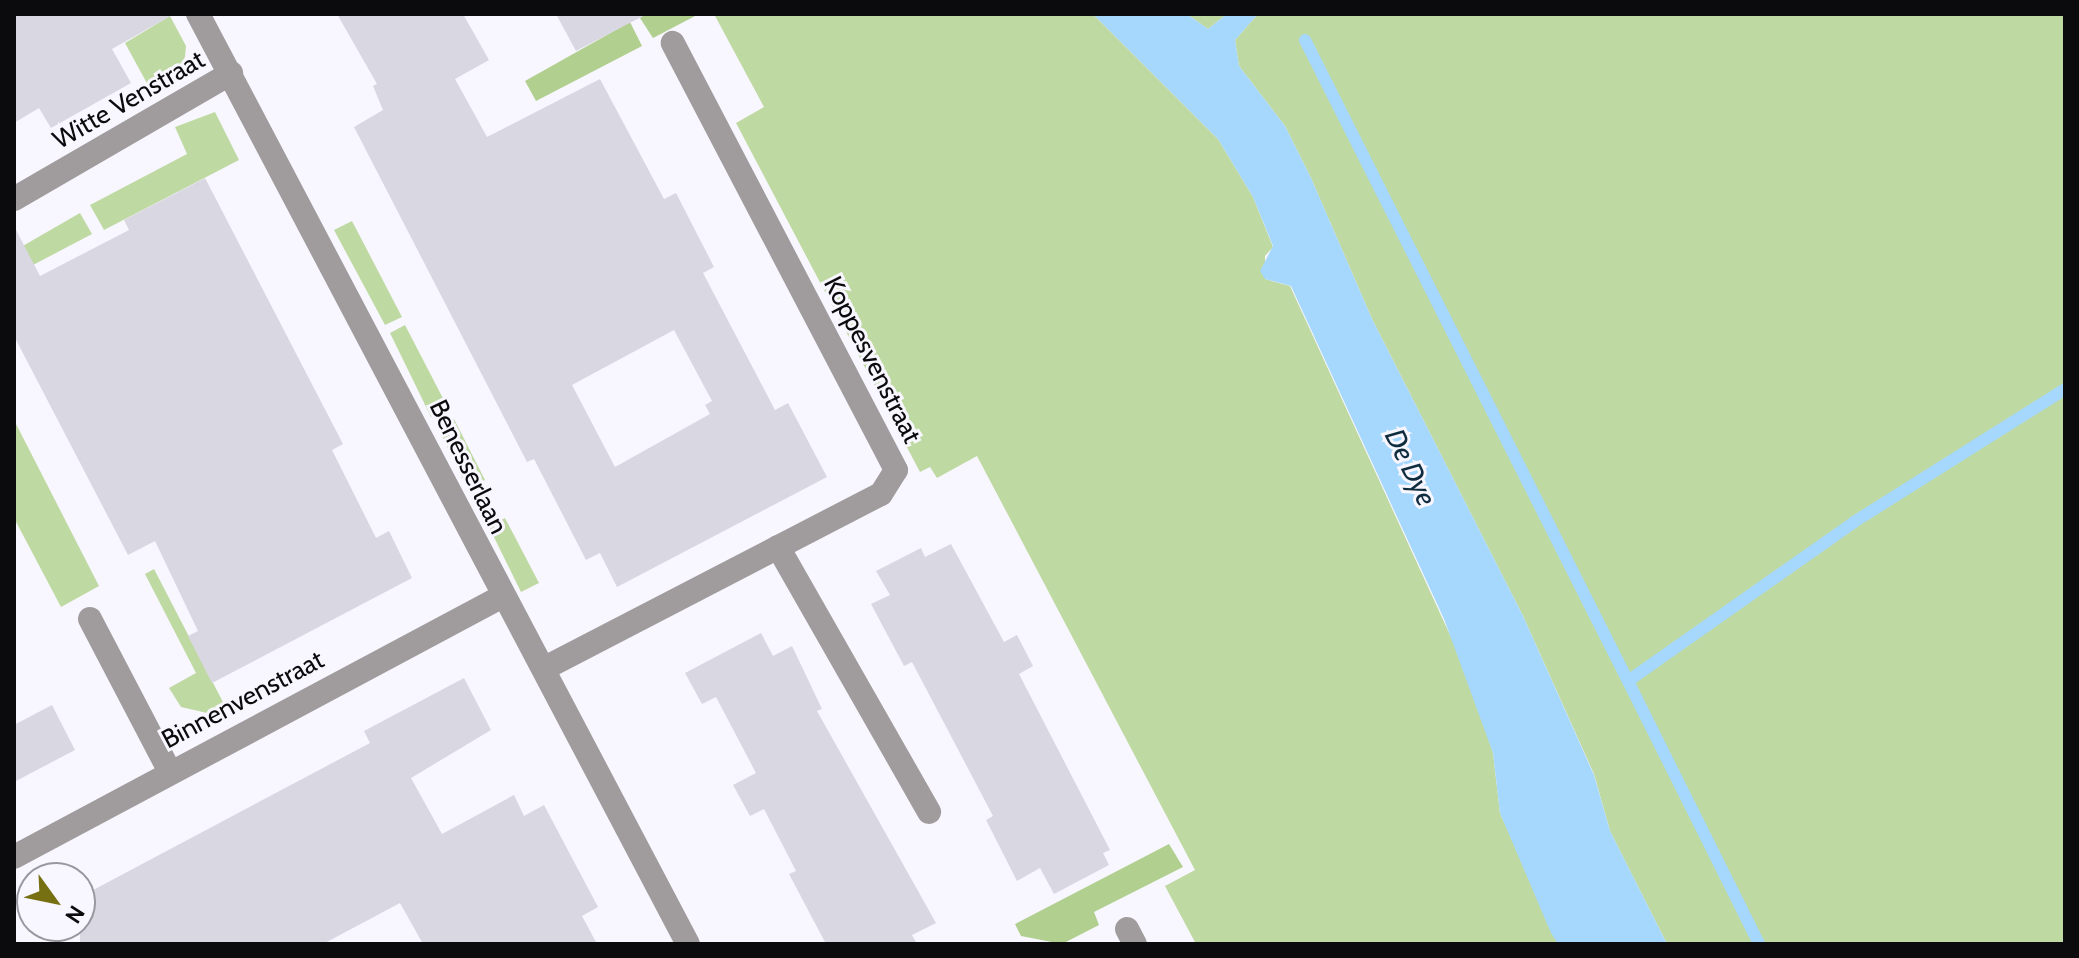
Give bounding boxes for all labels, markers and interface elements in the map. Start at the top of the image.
street label: Witte Venstraat [48,44,210,156]
street label: Koppesvenstraat [817,272,927,448]
street label: Benesserlaan [422,395,514,539]
water label: De Dye [1378,423,1444,511]
street label: Binnenvenstraat [157,644,329,756]
north arrow [16,862,96,942]
text: N [59,900,90,928]

